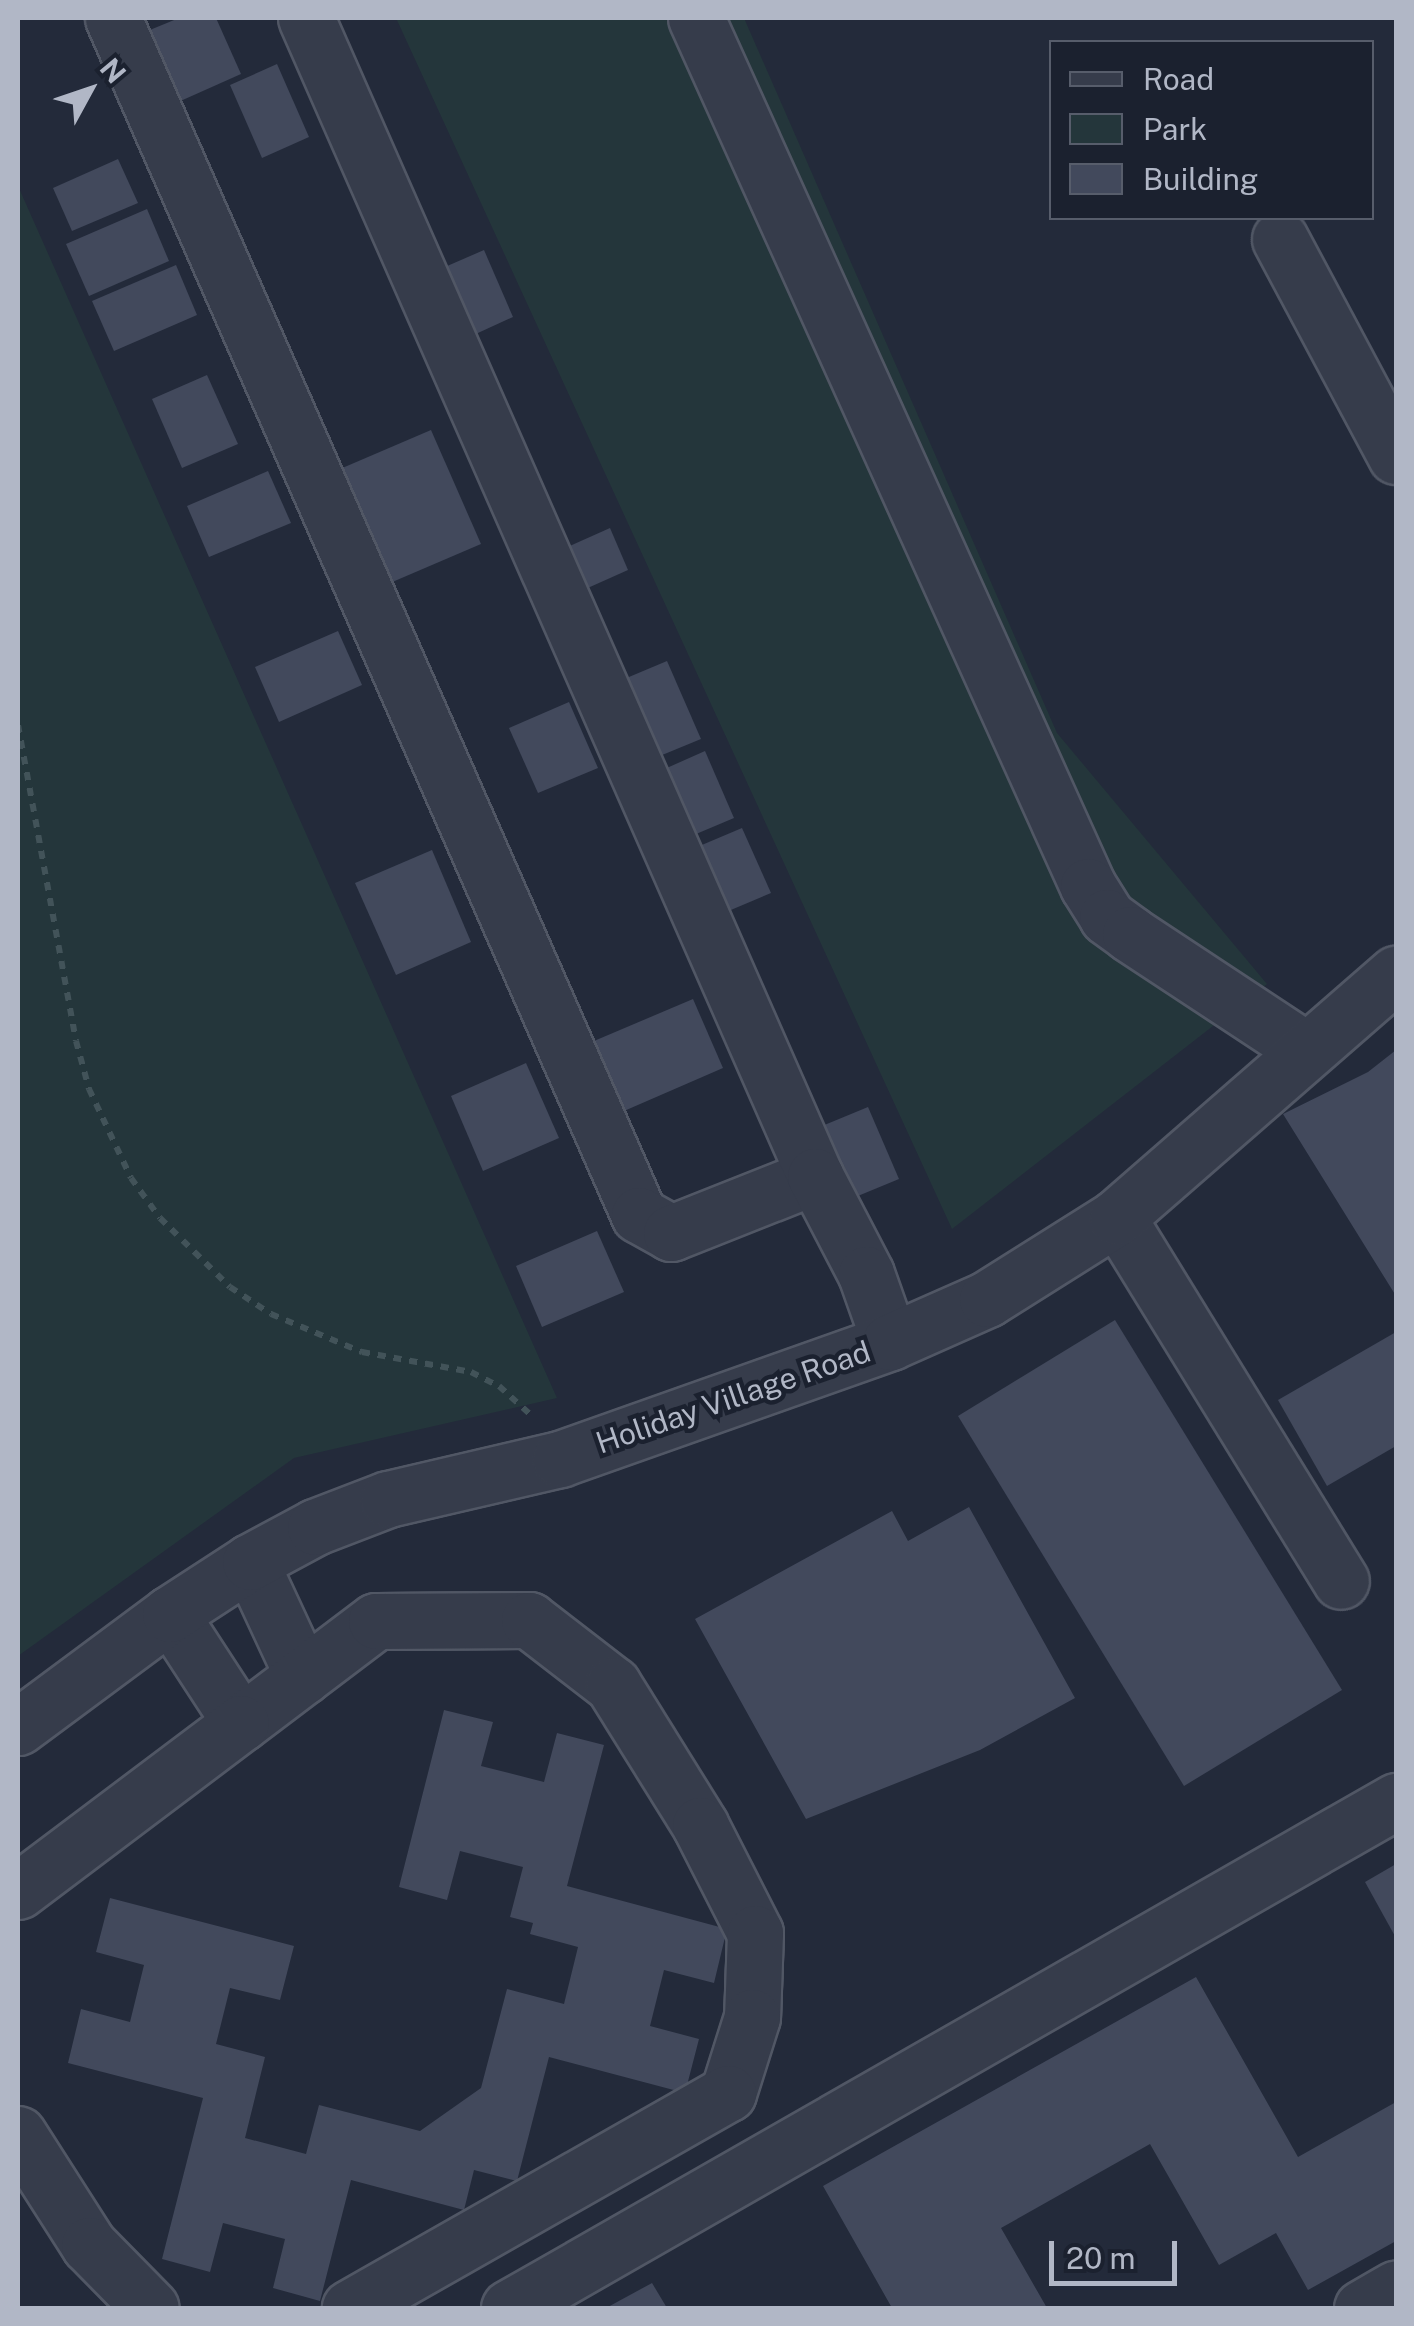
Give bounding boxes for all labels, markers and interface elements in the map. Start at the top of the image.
north arrow [40,40,140,140]
legend [1049,40,1374,220]
text: N [94,51,133,89]
text: Road [1143,61,1214,97]
text: Park [1143,111,1207,147]
text: Building [1143,161,1258,197]
street label: Holiday Village Road [591,1333,875,1461]
scale bar [1054,2221,1182,2283]
text: 20 m [1066,2240,1135,2276]

